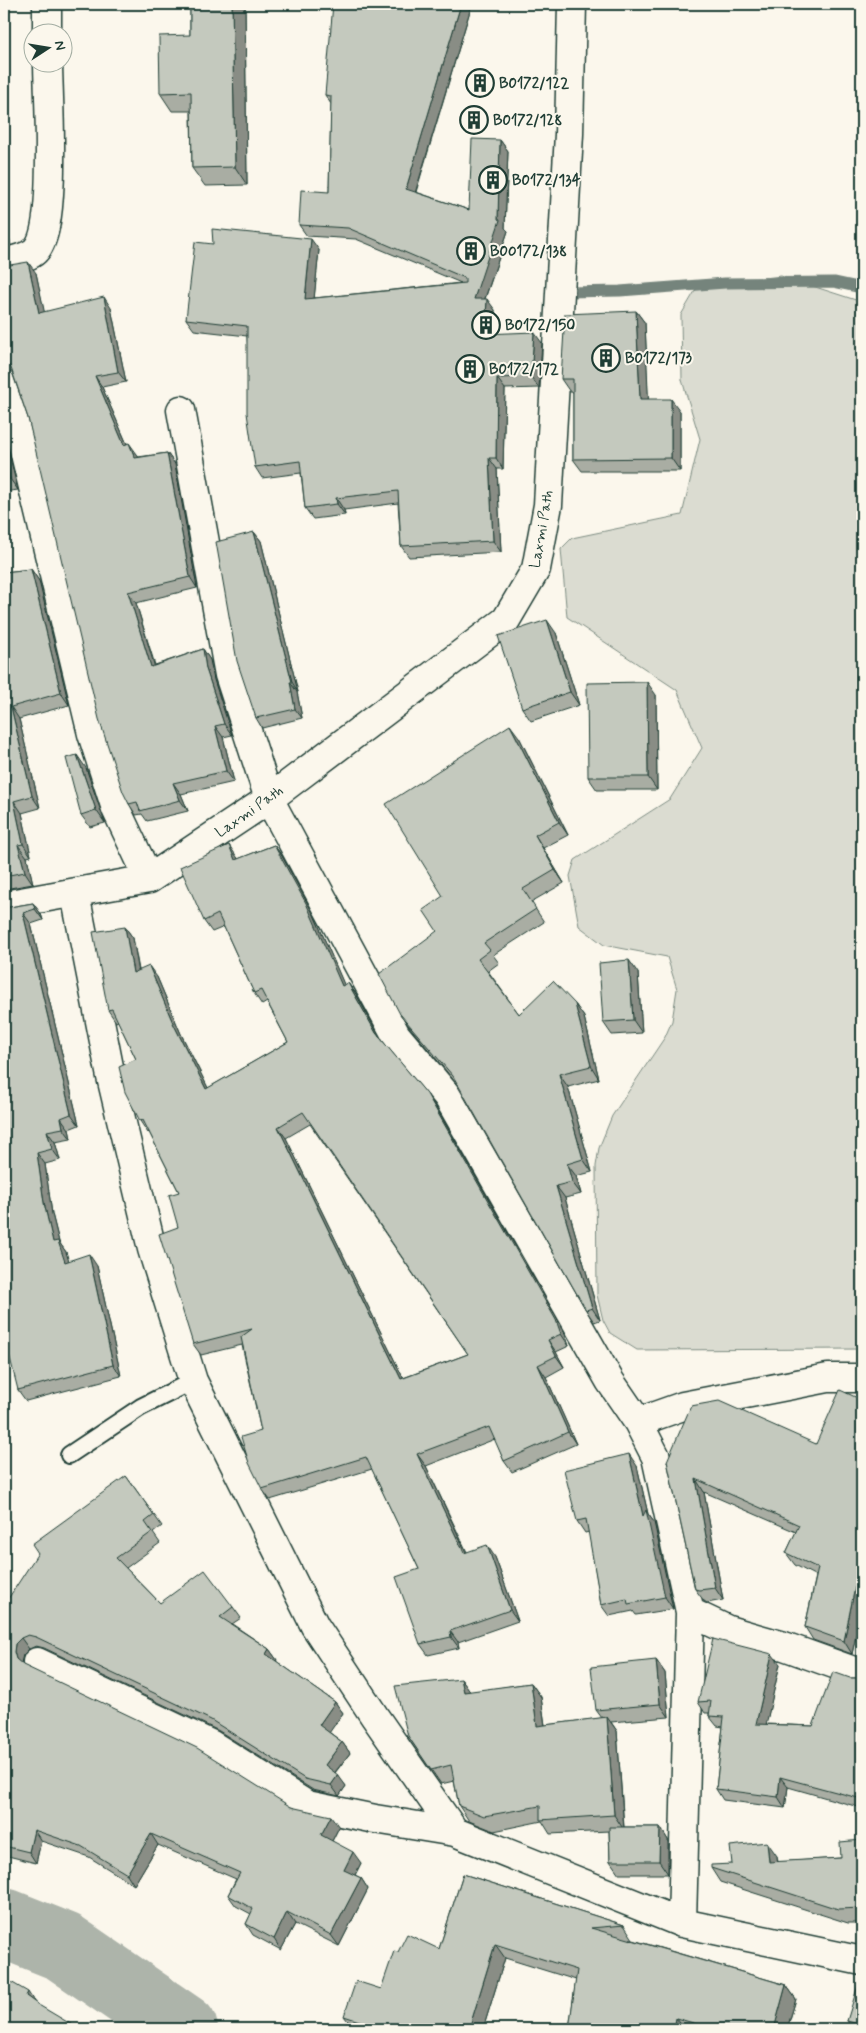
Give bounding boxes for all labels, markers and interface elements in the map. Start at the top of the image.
north arrow [22,22,72,72]
text: N [50,39,70,52]
building icon: B0172/122 [465,68,495,98]
place label: B0172/122 [499,74,569,94]
building icon: B0172/128 [459,105,489,135]
place label: B0172/128 [493,111,562,131]
building icon: B0172/134 [478,165,508,195]
place label: B0172/134 [512,171,581,191]
building icon: B00172/138 [456,236,486,266]
place label: B00172/138 [490,242,567,262]
building icon: B0172/150 [471,310,501,340]
place label: B0172/150 [505,316,575,336]
building icon: B0172/173 [591,343,621,373]
place label: B0172/173 [625,349,693,369]
building icon: B0172/172 [455,354,485,384]
place label: B0172/172 [489,360,559,380]
street label: Laxmi Path [525,489,559,570]
street label: Laxmi Path [211,781,288,843]

